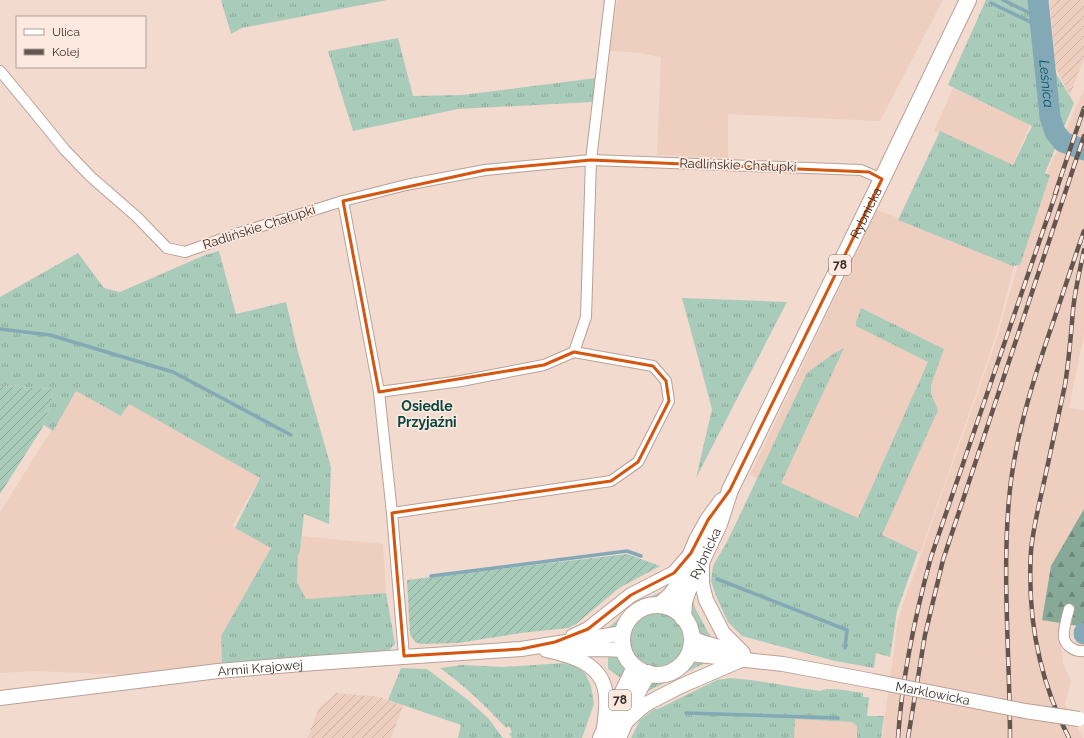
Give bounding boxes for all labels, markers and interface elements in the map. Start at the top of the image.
legend [16,16,146,68]
text: Ulica [52,25,80,39]
text: Kolej [52,45,80,59]
water label: Leśnica [1036,59,1057,108]
street label: Radlińskie Chałupki [679,155,797,175]
street label: Rybnicka [847,185,884,241]
street label: Radlińskie Chałupki [201,202,317,252]
road number: 78 [829,255,851,275]
district label: Osiedle Przyjaźni [397,398,457,430]
street label: Rybnicka [687,525,724,582]
street label: Armii Krajowej [217,657,304,679]
street label: Marklowicka [894,678,971,707]
road number: 78 [609,690,631,710]

